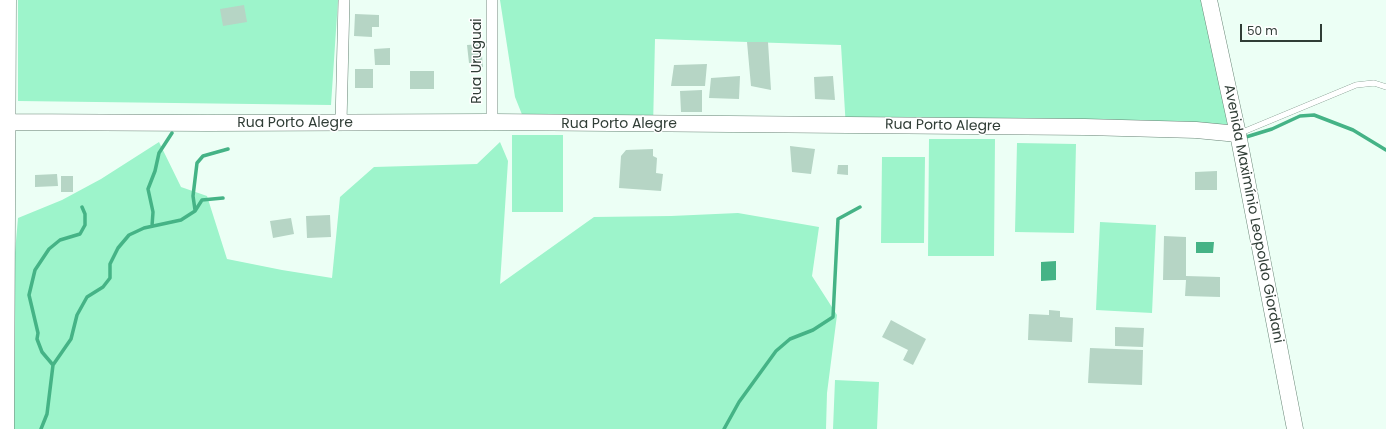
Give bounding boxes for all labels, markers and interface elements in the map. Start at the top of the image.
scale bar [1242,16,1324,42]
street label: Rua Uruguai [469,18,485,104]
text: 50 m [1247,22,1278,39]
street label: Avenida Maximínio Leopoldo Giordani [1220,83,1286,345]
street label: Rua Porto Alegre [237,115,353,131]
street label: Rua Porto Alegre [561,116,677,132]
street label: Rua Porto Alegre [885,117,1001,135]

